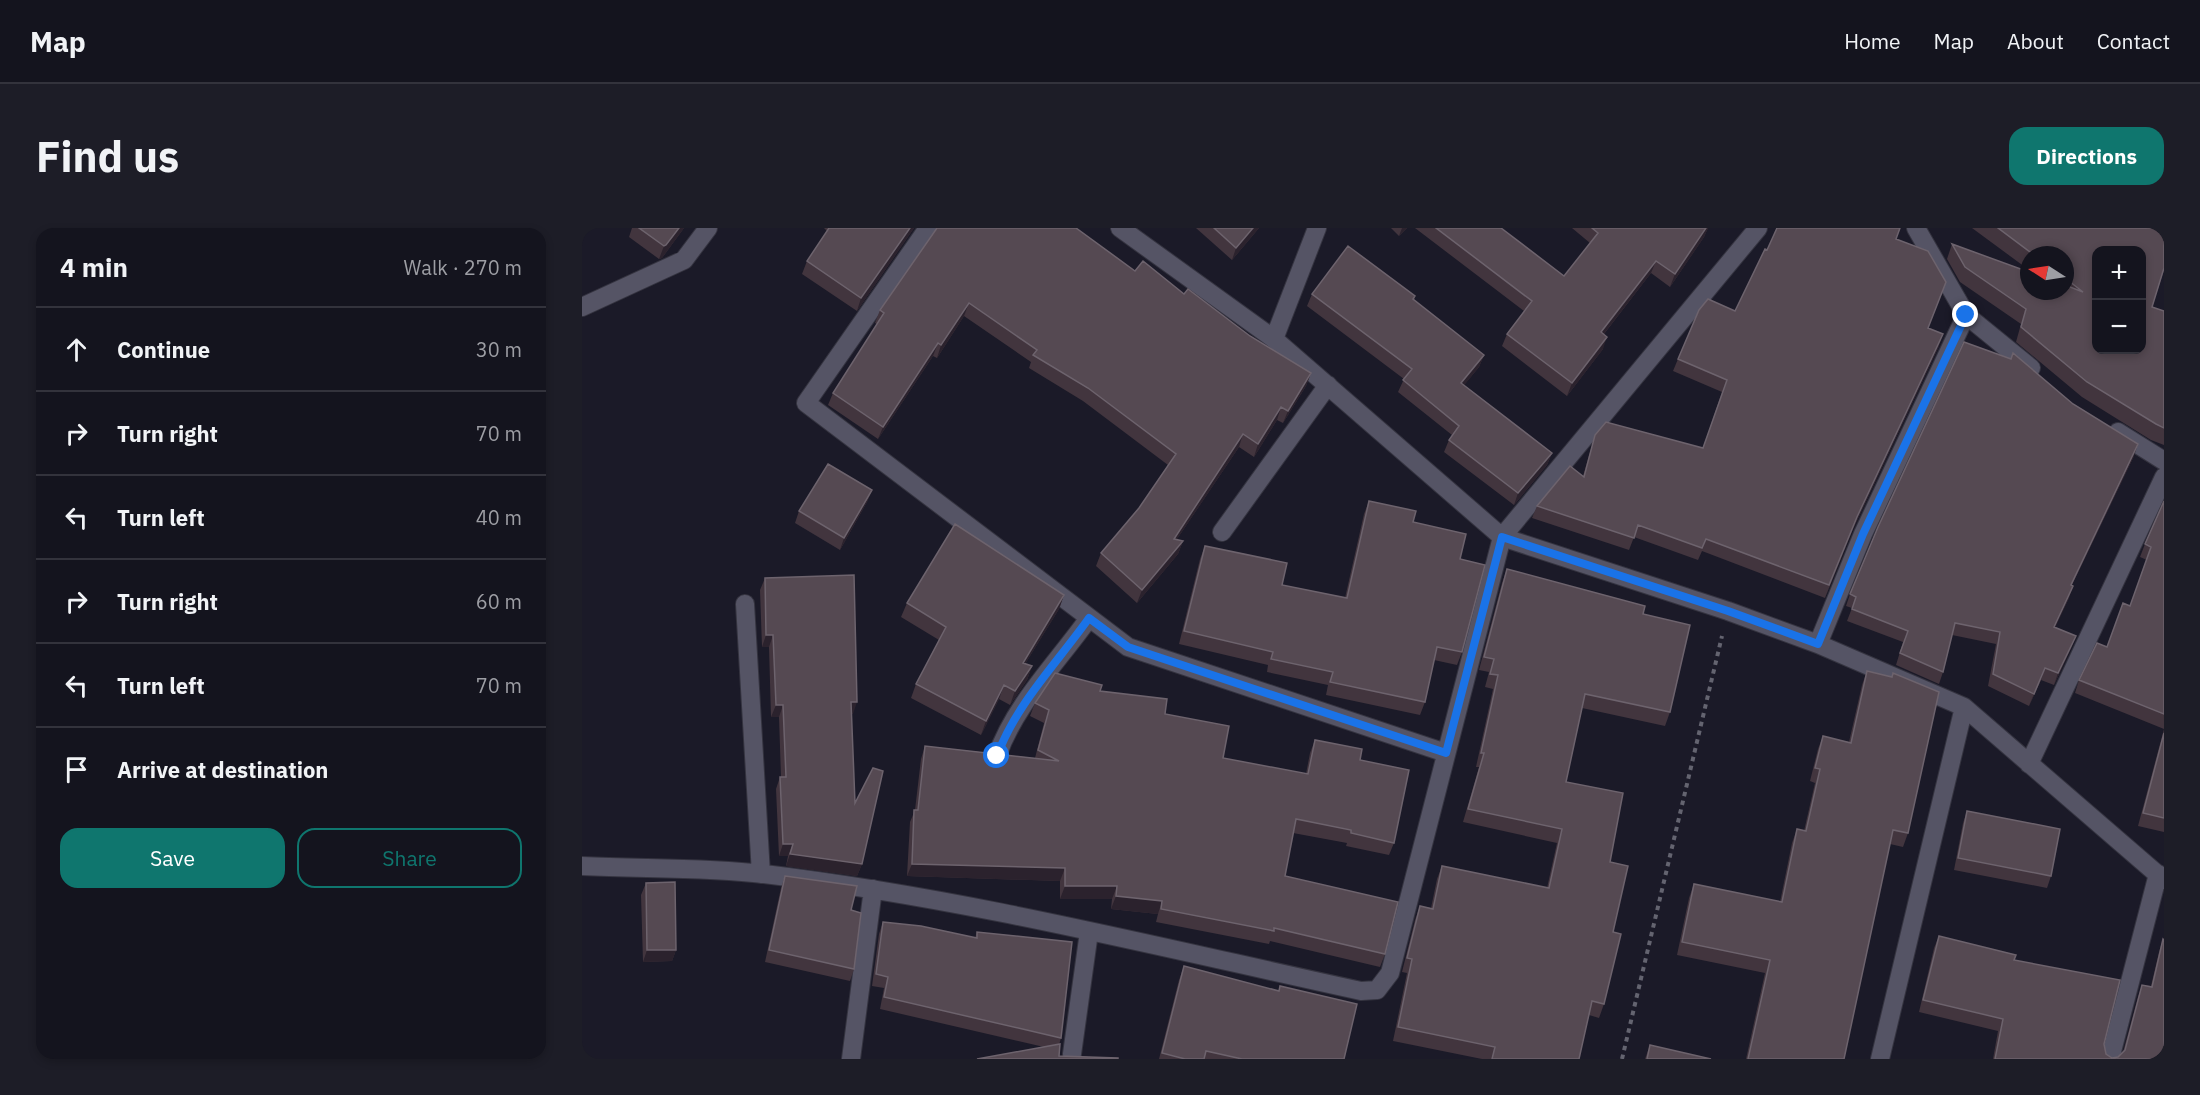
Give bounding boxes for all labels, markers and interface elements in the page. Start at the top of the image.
text: Map [30,23,86,60]
text: Home [1844,27,1901,55]
text: Map [1934,27,1974,55]
text: About [2007,27,2064,55]
text: Contact [2097,27,2170,55]
button: Directions [2009,127,2164,185]
text: Find us [36,129,179,184]
north arrow [2020,246,2074,300]
map controls [2092,246,2146,354]
button: + [2092,246,2146,300]
text: 4 min [60,250,128,284]
text: Walk · 270 m [404,254,522,281]
button: − [2092,300,2146,354]
route end [1952,301,1978,327]
icon: ahead [60,333,93,366]
text: Continue [117,335,210,364]
text: 30 m [476,336,522,363]
icon: right [60,417,93,450]
text: Turn right [117,419,218,448]
text: 70 m [476,420,522,447]
icon: left [60,501,93,534]
text: Turn left [117,503,205,532]
text: 40 m [476,504,522,531]
icon: right [60,585,93,618]
text: Turn right [117,587,218,616]
text: 60 m [476,588,522,615]
icon: left [60,669,93,702]
text: Turn left [117,671,205,700]
text: 70 m [476,672,522,699]
route start [983,742,1009,768]
icon: arrive [60,753,93,786]
text: Arrive at destination [117,755,328,784]
button: Save [60,828,285,888]
button: Share [297,828,522,888]

